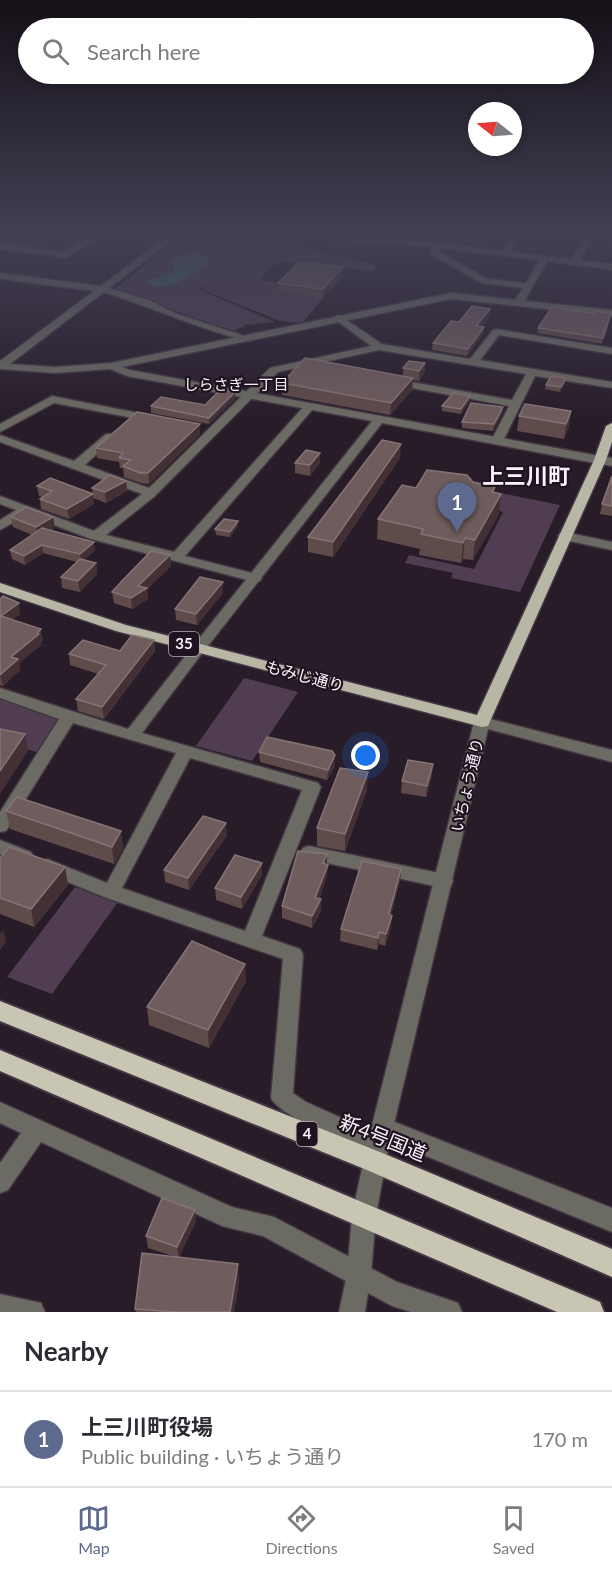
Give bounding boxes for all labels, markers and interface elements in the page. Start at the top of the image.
search box [18,18,594,84]
icon: search [39,35,72,68]
text: Search here [87,38,200,65]
north arrow [468,102,522,156]
district label: しらさぎ一丁目 [183,375,289,393]
district label: 上三川町 [482,462,570,489]
pin: 1 [438,482,476,532]
road number: 35 [169,632,199,656]
street label: もみじ通り [264,656,346,695]
street label: いちょう通り [446,736,487,834]
your location [351,741,380,770]
street label: 新4号国道 [336,1109,430,1165]
road number: 4 [296,1122,318,1146]
text: Nearby [24,1335,109,1367]
text: 上三川町役場 [81,1413,213,1440]
text: 1 [38,1427,49,1451]
text: 170 m [532,1427,588,1451]
text: Public building · いちょう通り [81,1444,344,1468]
tab: Map [77,1502,110,1557]
tab: Directions [265,1502,338,1557]
tab: Saved [493,1502,534,1557]

